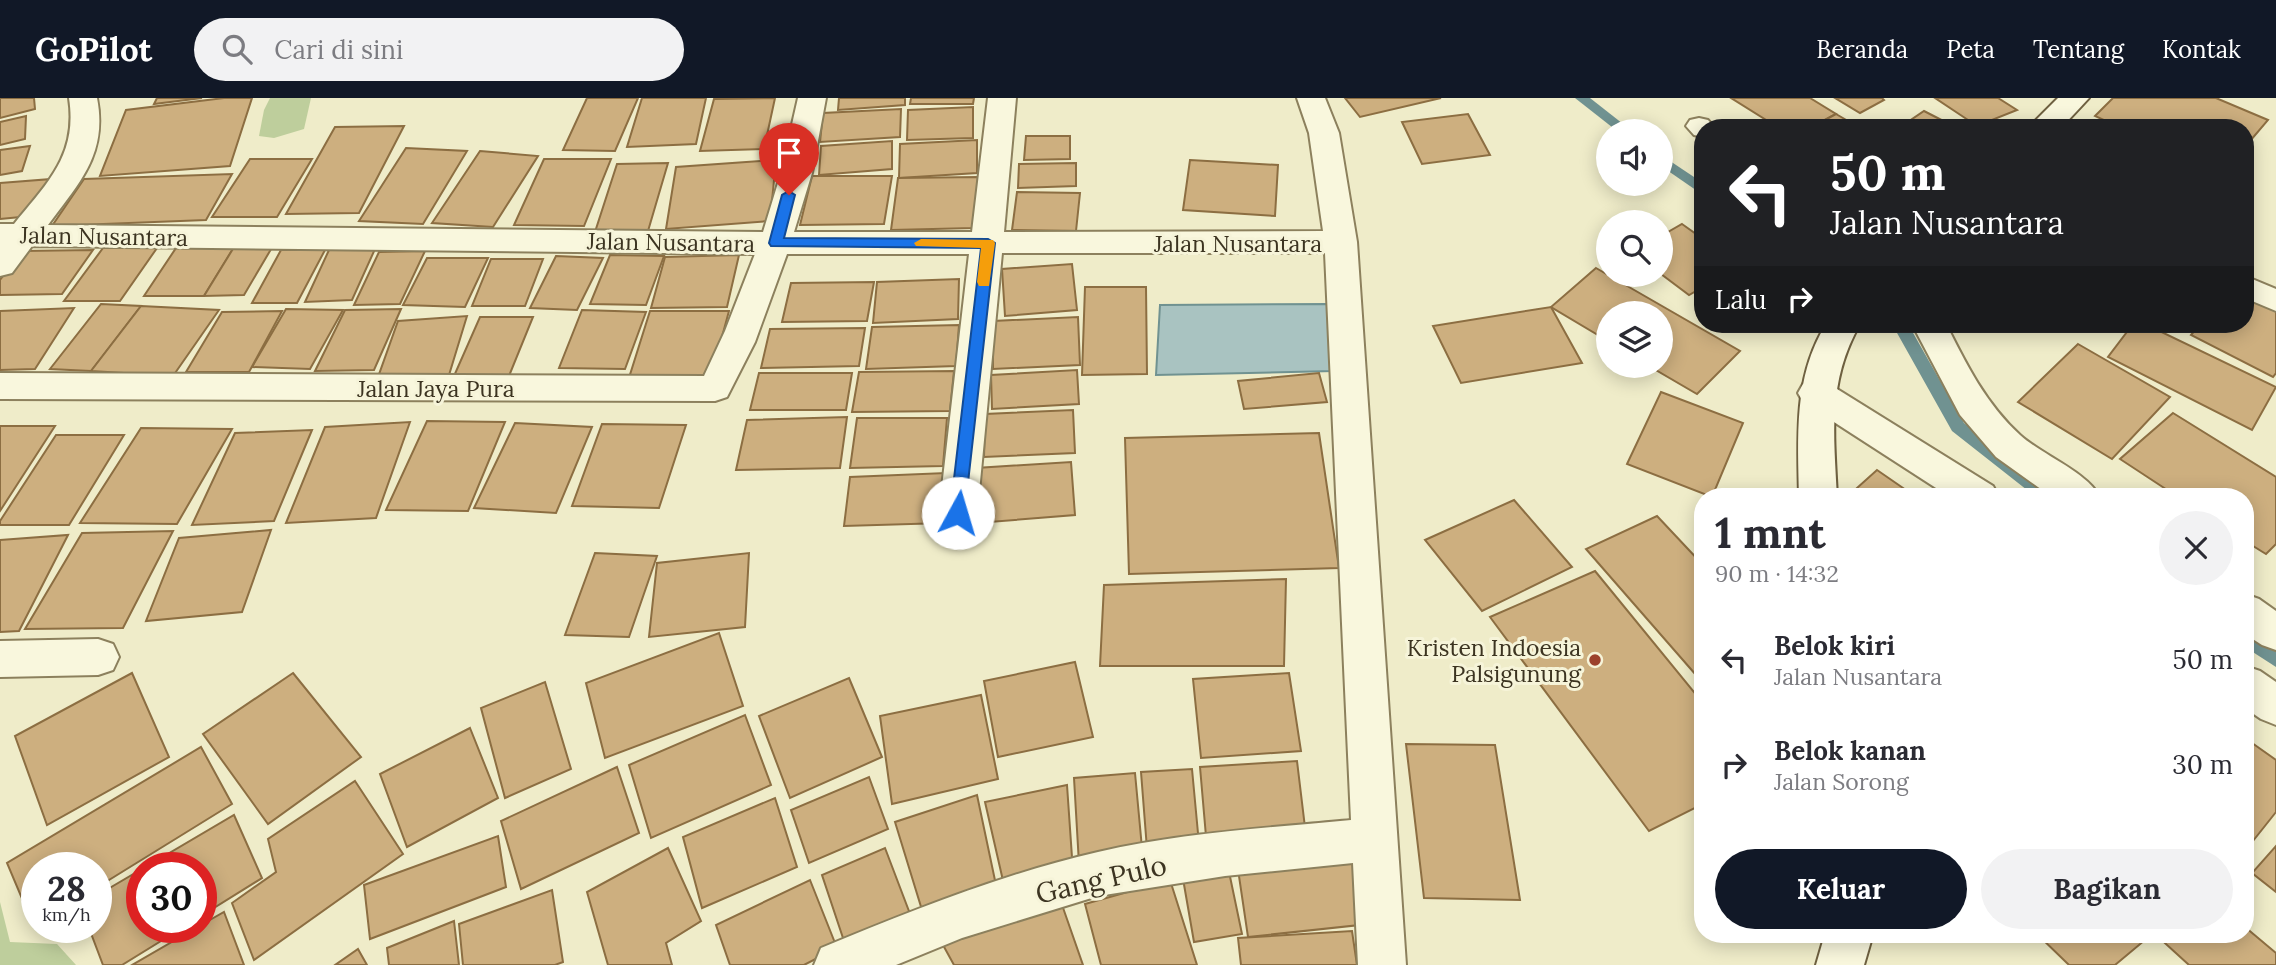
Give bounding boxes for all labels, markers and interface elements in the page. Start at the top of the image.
search box [194,18,684,81]
text: GoPilot [35,28,152,70]
icon: search [218,30,256,68]
text: Cari di sini [274,33,403,66]
text: Beranda [1816,34,1908,65]
text: Peta [1946,34,1995,65]
text: Tentang [2033,34,2124,65]
text: Kontak [2162,34,2241,65]
map controls [1596,119,1673,378]
button: sound [1596,119,1673,196]
pin [759,123,819,195]
icon: arrive [770,134,808,172]
text: 50 m [1830,141,1946,203]
icon: left [1715,147,1806,238]
text: Jalan Nusantara [1830,202,2064,243]
button: search [1596,210,1673,287]
street label: Jalan Nusantara [19,220,188,252]
street label: Jalan Nusantara [586,226,755,258]
street label: Jalan Nusantara [1153,229,1322,258]
icon: right [1781,280,1819,318]
text: Lalu [1715,283,1767,316]
button: layers [1596,301,1673,378]
street label: Jalan Jaya Pura [356,374,515,403]
position arrow [921,476,995,550]
text: 1 mnt [1715,506,1826,560]
button: close [2159,511,2233,585]
text: 90 m · 14:32 [1715,559,1839,588]
text: Belok kiri [1774,629,1895,662]
place label: Kristen Indoesia Palsigunung [1407,633,1582,688]
icon: left [1715,641,1753,679]
text: 50 m [2173,643,2233,676]
marker: Kristen Indoesia Palsigunung [1587,652,1603,668]
text: Jalan Nusantara [1774,662,1942,691]
text: Belok kanan [1774,734,1926,767]
icon: right [1715,746,1753,784]
text: 30 m [2172,748,2233,781]
text: Jalan Sorong [1774,767,1909,796]
street label: Gang Pulo [1032,846,1170,912]
button: Keluar [1715,849,1967,929]
button: Bagikan [1981,849,2233,929]
speed limit sign: 30 [126,852,217,943]
text: 28 [47,866,86,911]
text: km/h [42,903,91,926]

